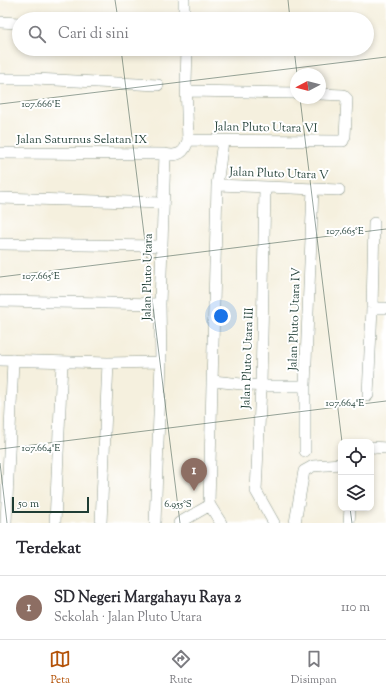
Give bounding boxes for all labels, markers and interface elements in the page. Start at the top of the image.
search box [12,12,374,56]
icon: search [26,23,48,45]
text: Cari di sini [58,24,129,45]
north arrow [290,68,326,104]
text: 107.666°E [22,97,61,112]
street label: Jalan Pluto Utara VI [213,118,318,138]
street label: Jalan Saturnus Selatan IX [16,131,147,149]
street label: Jalan Pluto Utara V [228,163,329,185]
text: 107.665°E [326,224,364,239]
street label: Jalan Pluto Utara [138,233,158,322]
street label: Jalan Pluto Utara IV [284,267,306,372]
text: 107.665°E [22,269,60,284]
your location [211,306,231,326]
street label: Jalan Pluto Utara III [237,307,259,410]
text: 107.664°E [326,396,364,411]
map controls [338,439,374,511]
button: locate [338,439,374,475]
text: 107.664°E [22,441,60,456]
pin: 1 [181,458,207,491]
button: layers [338,475,374,511]
scale bar [12,495,89,514]
text: 50 m [18,496,39,512]
text: 6.955°S [164,497,192,512]
text: Terdekat [16,537,81,561]
text: SD Negeri Margahayu Raya 2 [54,588,241,609]
text: 1 [27,599,31,617]
text: 110 m [341,599,370,617]
text: Sekolah · Jalan Pluto Utara [54,609,202,627]
tab: Peta [49,648,71,688]
tab: Rute [170,648,192,688]
tab: Disimpan [291,648,337,688]

